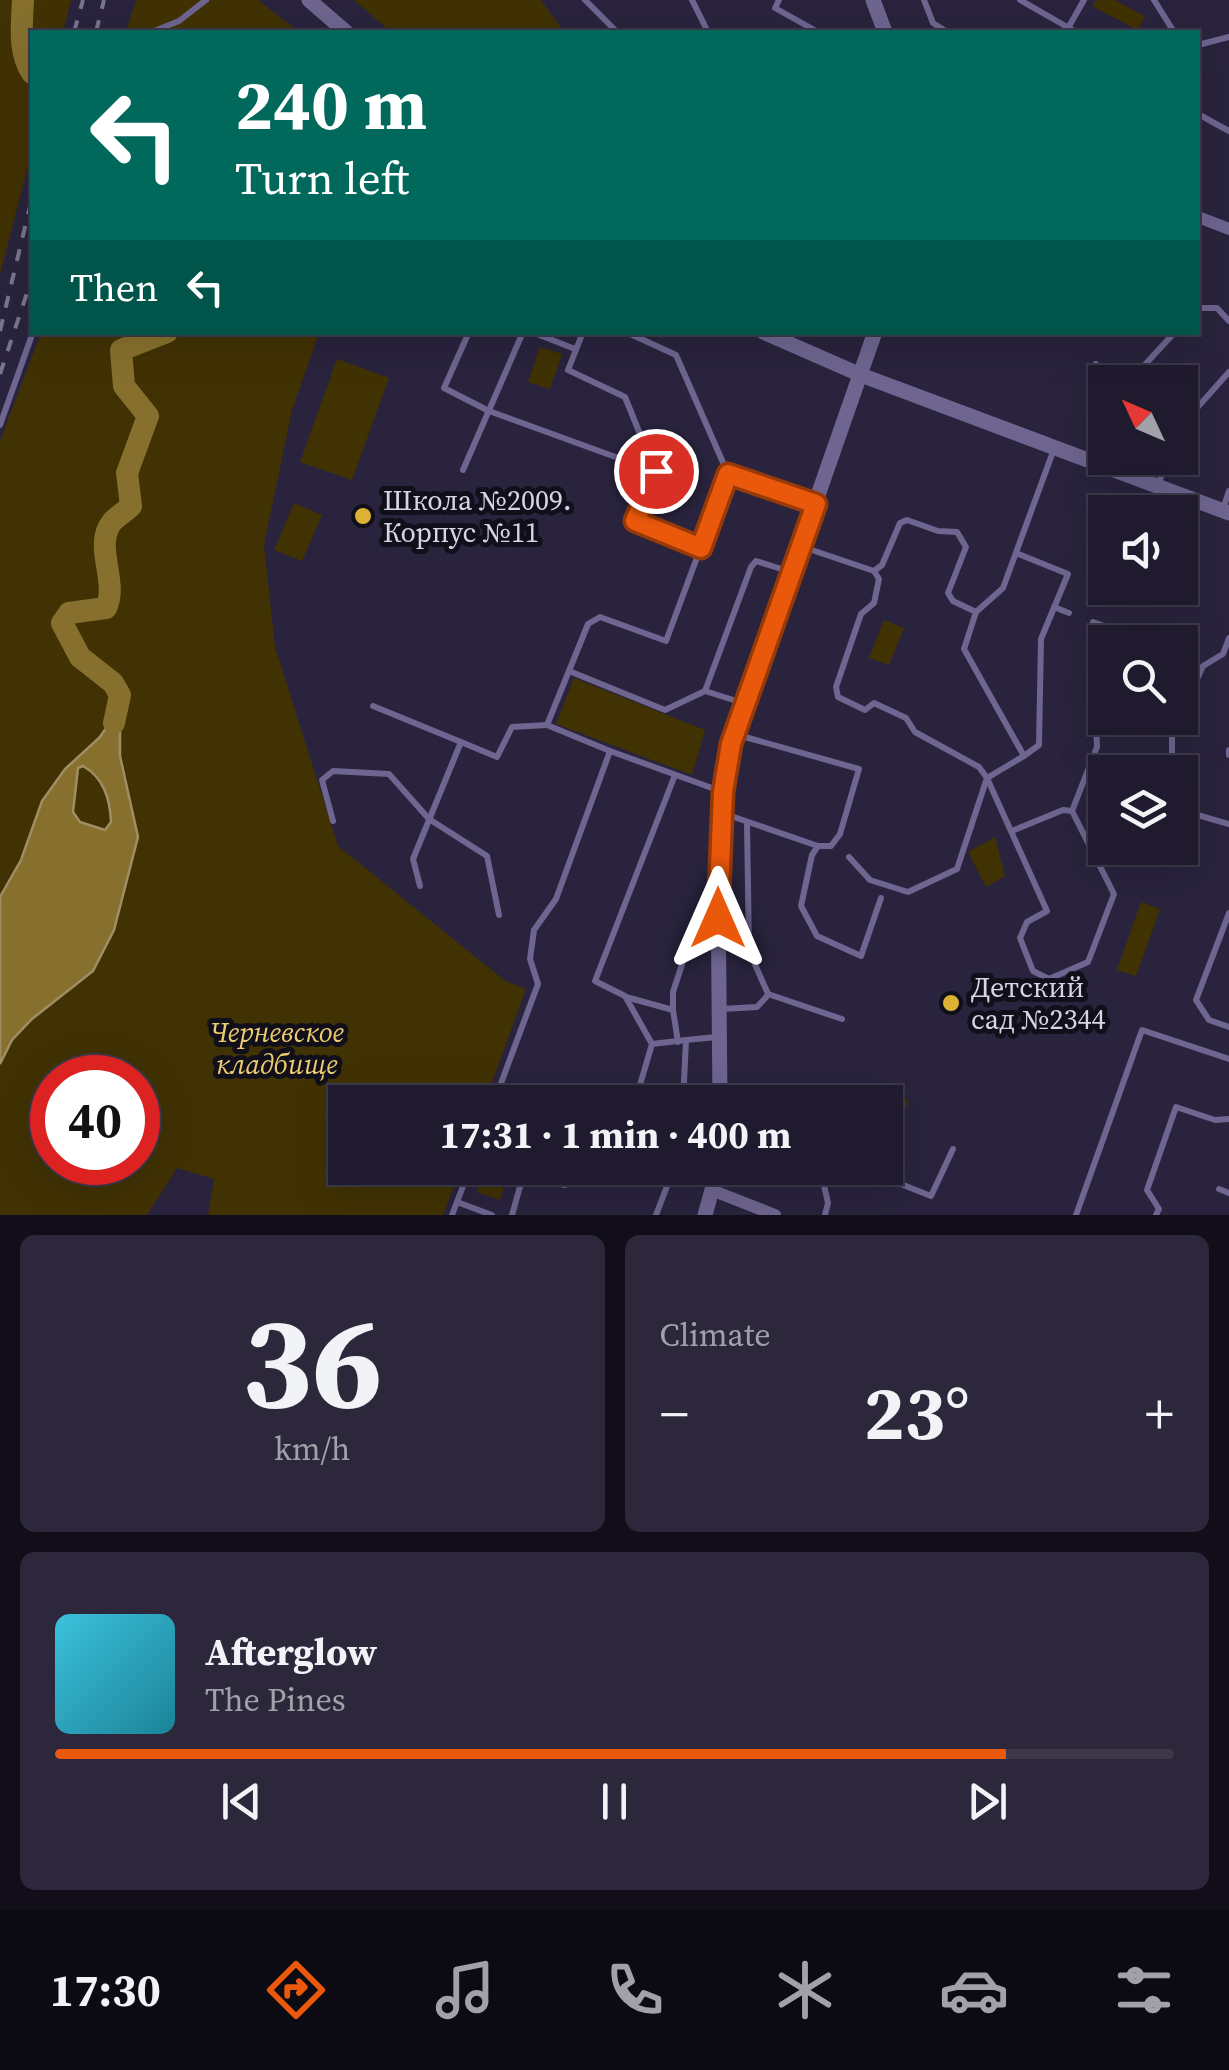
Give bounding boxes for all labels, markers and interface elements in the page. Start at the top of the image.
text: 240 m [235,56,427,152]
icon: left [70,70,200,200]
text: Turn left [235,147,409,209]
icon: left [178,260,233,315]
text: Then [70,262,158,314]
north arrow [1088,365,1198,475]
map controls [1088,365,1198,865]
pin [614,429,699,514]
icon: arrive [629,444,684,499]
place label: Школа №2009. Корпус №11 [383,481,572,551]
button: sound [1088,495,1198,605]
marker: Школа №2009. Корпус №11 [352,505,374,527]
button: search [1088,625,1198,735]
button: layers [1088,755,1198,865]
position arrow [666,866,770,970]
place label: Детский сад №2344 [971,968,1106,1038]
marker: Детский сад №2344 [940,992,962,1014]
park label: Черневское кладбище [210,1013,344,1083]
speed limit sign: 40 [30,1055,160,1185]
text: 17:31 · 1 min · 400 m [439,1109,792,1161]
text: 36 [242,1272,383,1451]
text: Climate [660,1313,771,1357]
text: 23° [864,1361,970,1464]
text: − [660,1376,689,1451]
text: + [1145,1376,1174,1451]
text: km/h [274,1427,350,1471]
text: Afterglow [205,1626,377,1678]
text: The Pines [205,1678,346,1722]
icon: previous [214,1774,269,1829]
icon: pause [587,1774,642,1829]
icon: next [960,1774,1015,1829]
icon: directions [261,1955,331,2025]
icon: music [430,1955,500,2025]
icon: phone [600,1955,670,2025]
icon: climate [770,1955,840,2025]
icon: car [939,1955,1009,2025]
icon: filters [1109,1955,1179,2025]
text: 17:30 [50,1959,161,2021]

